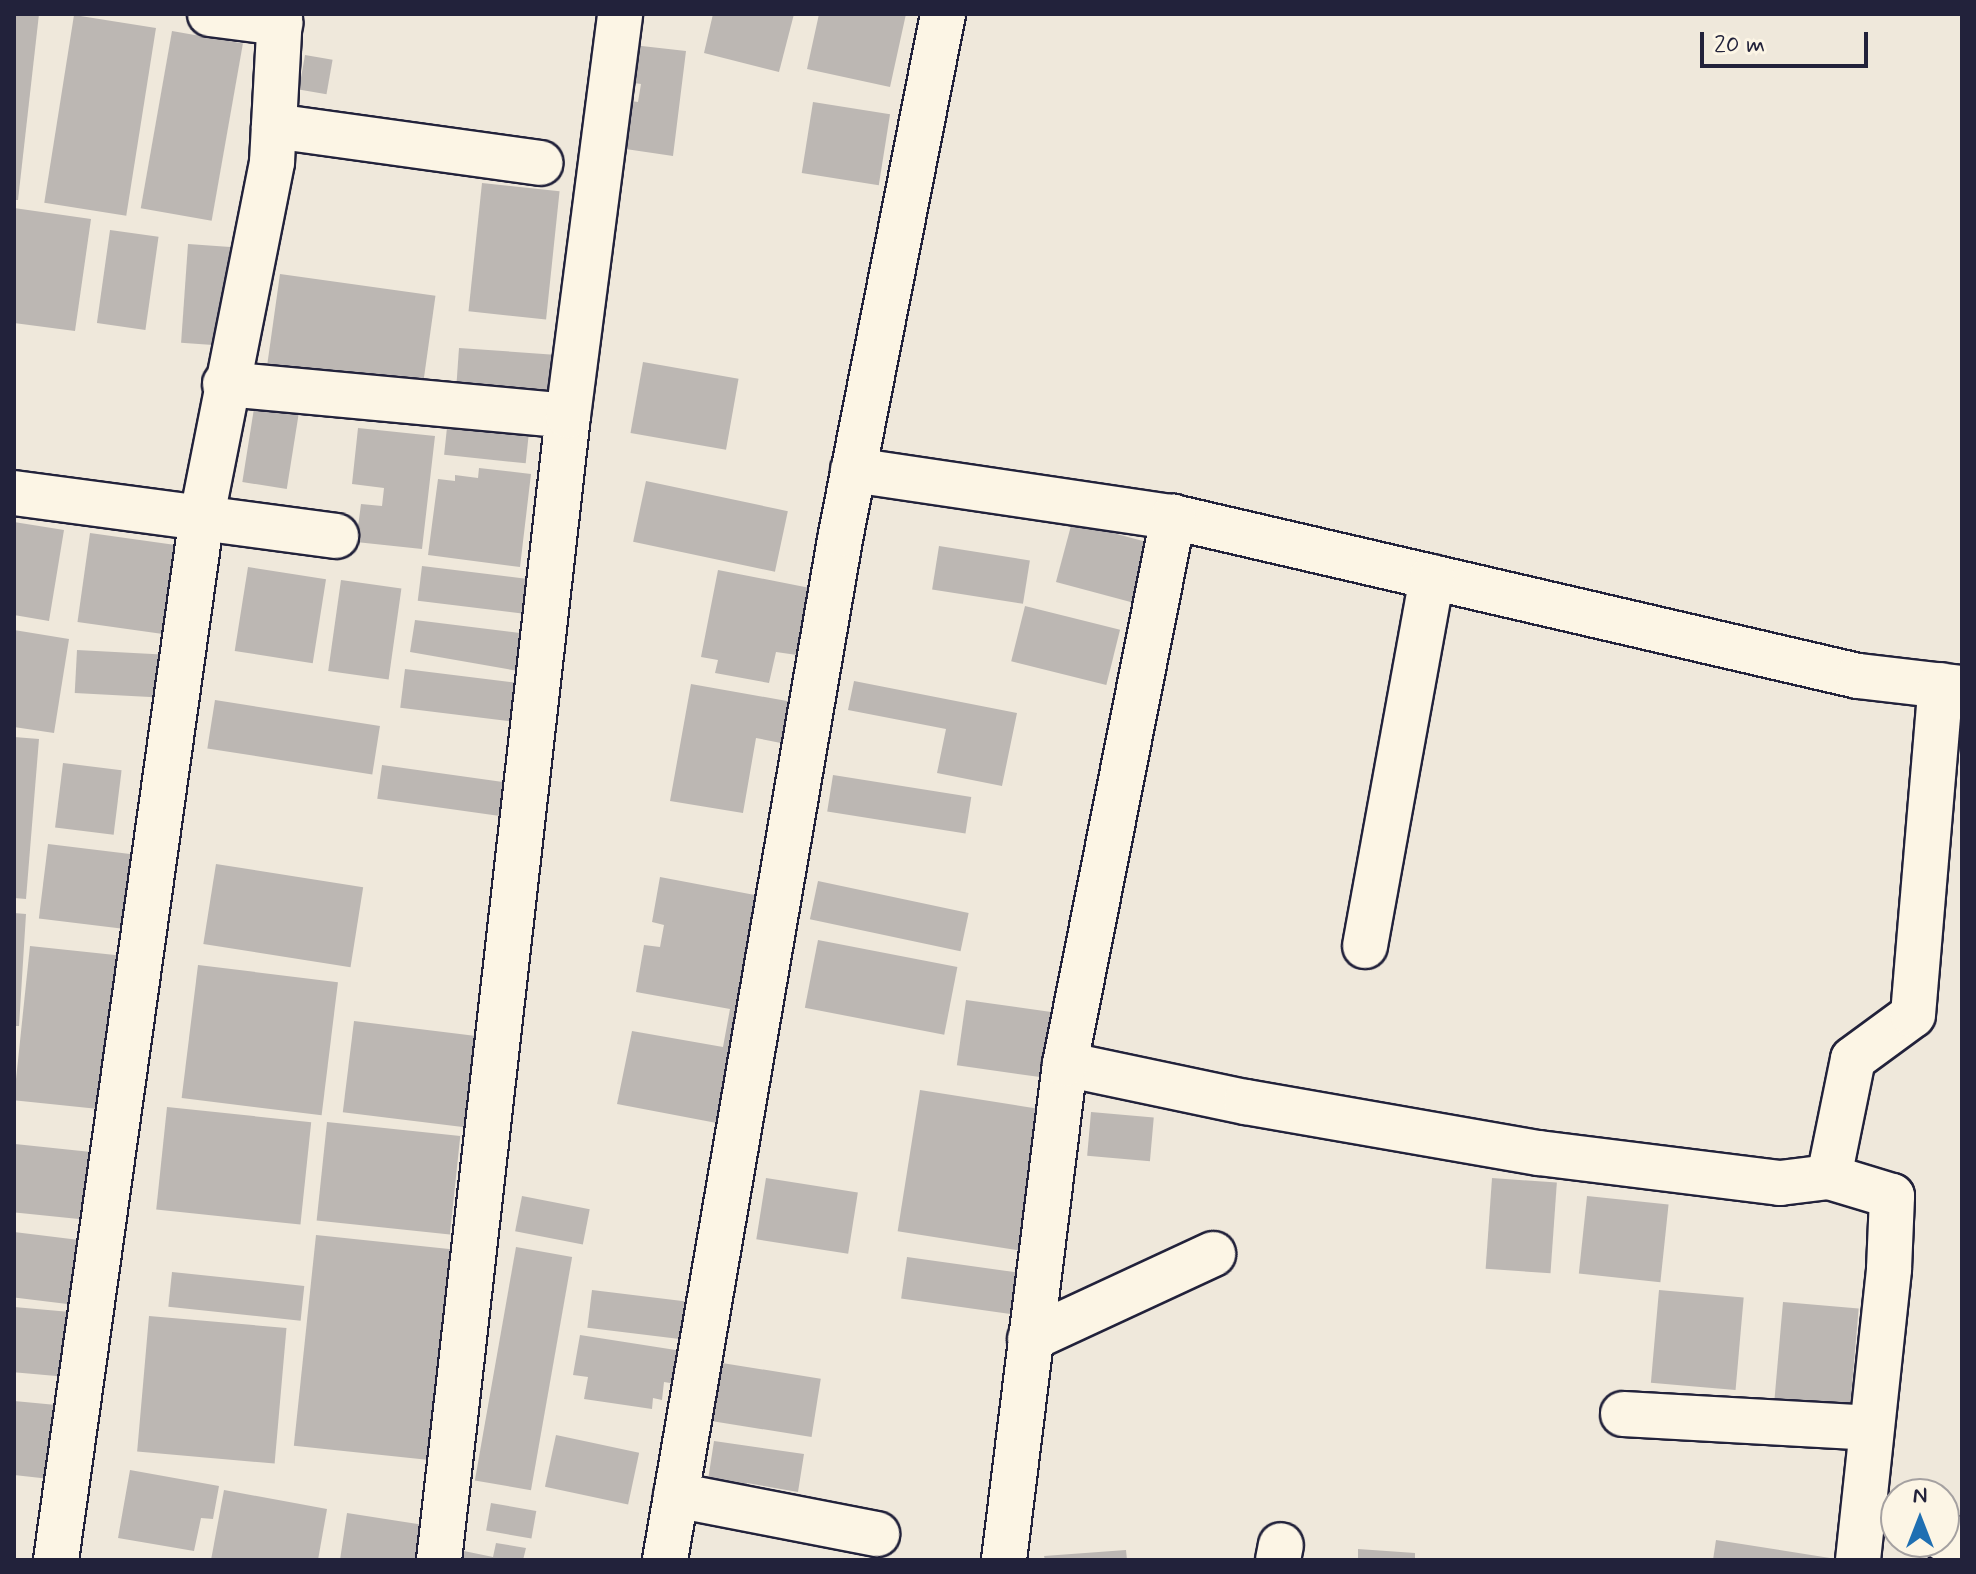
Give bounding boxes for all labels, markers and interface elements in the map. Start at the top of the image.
scale bar [1704,16,1872,66]
text: 20 m [1714,30,1765,61]
north arrow [1880,1478,1960,1558]
text: N [1913,1482,1927,1510]

